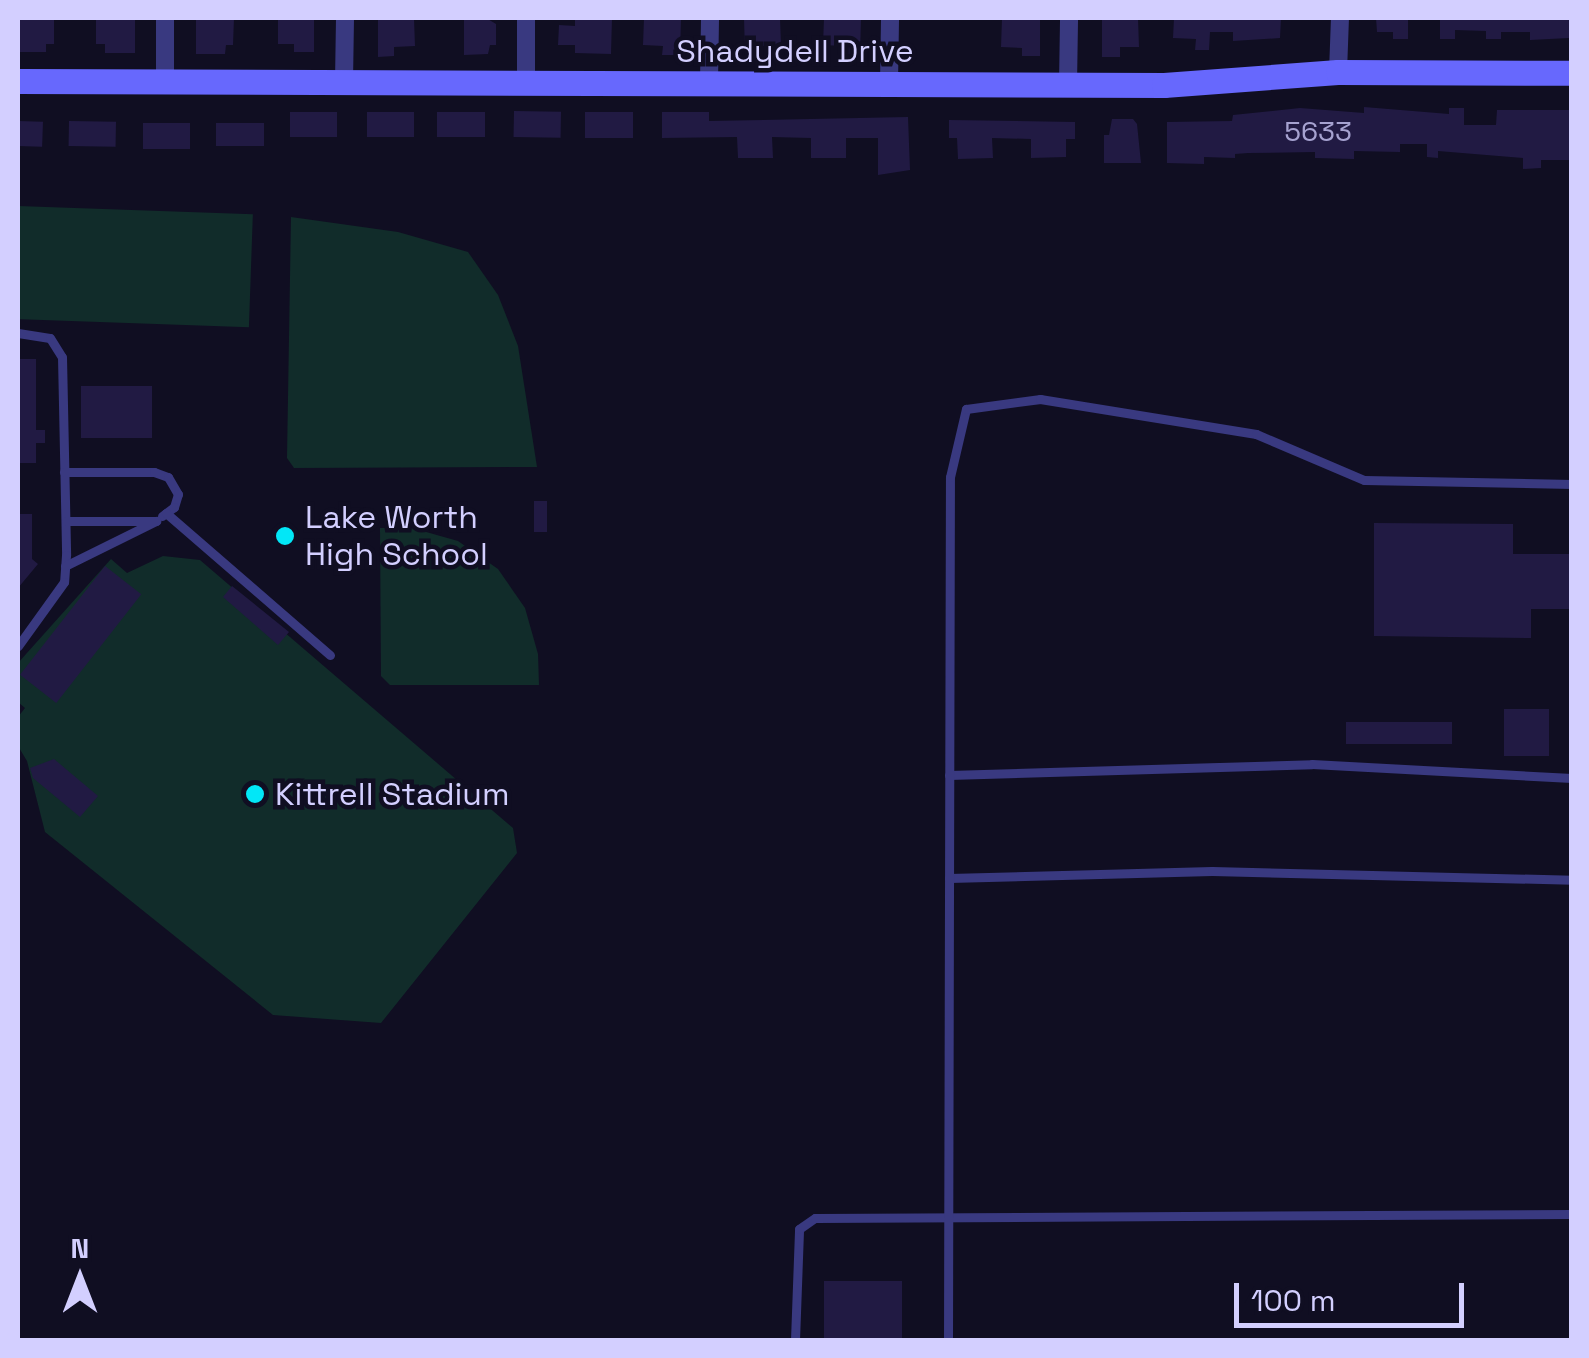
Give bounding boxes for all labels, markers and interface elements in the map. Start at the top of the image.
street label: Shadydell Drive [676,32,914,70]
house number: 5633 [1284,114,1352,148]
place label: Lake Worth High School [305,499,488,574]
marker: Lake Worth High School [274,525,296,547]
place label: Kittrell Stadium [275,775,509,813]
marker: Kittrell Stadium [244,783,266,805]
north arrow [30,1228,130,1328]
text: N [71,1230,89,1266]
scale bar [1239,1263,1469,1325]
text: 100 m [1251,1281,1336,1320]

